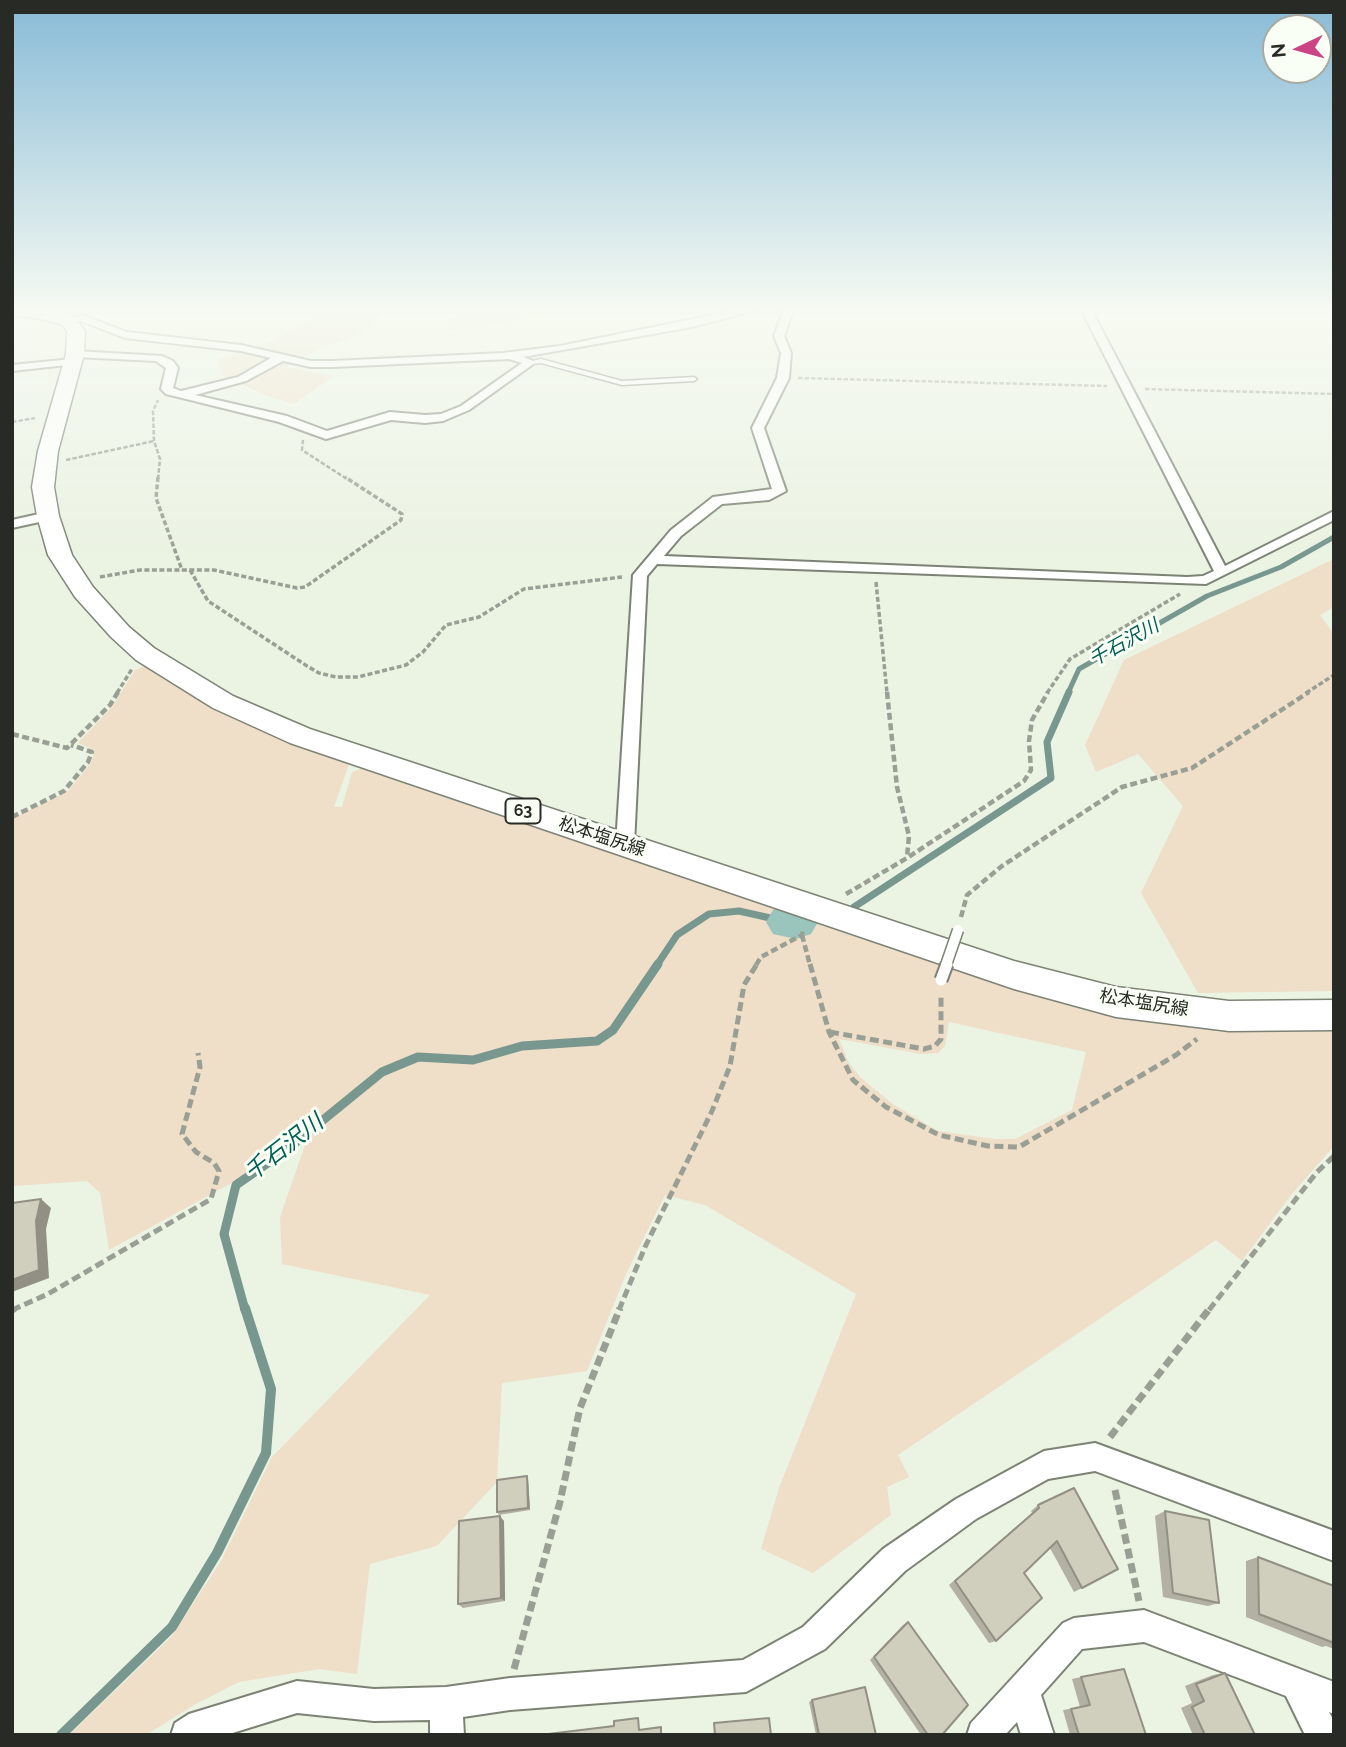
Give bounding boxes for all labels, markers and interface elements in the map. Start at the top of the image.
north arrow [1262,14,1332,84]
text: N [1266,42,1290,59]
water label: 千石沢川 [1085,615,1163,671]
road number: 63 [505,798,540,824]
street label: 松本塩尻線 [556,813,648,861]
street label: 松本塩尻線 [1098,985,1190,1021]
water label: 千石沢川 [239,1109,329,1187]

